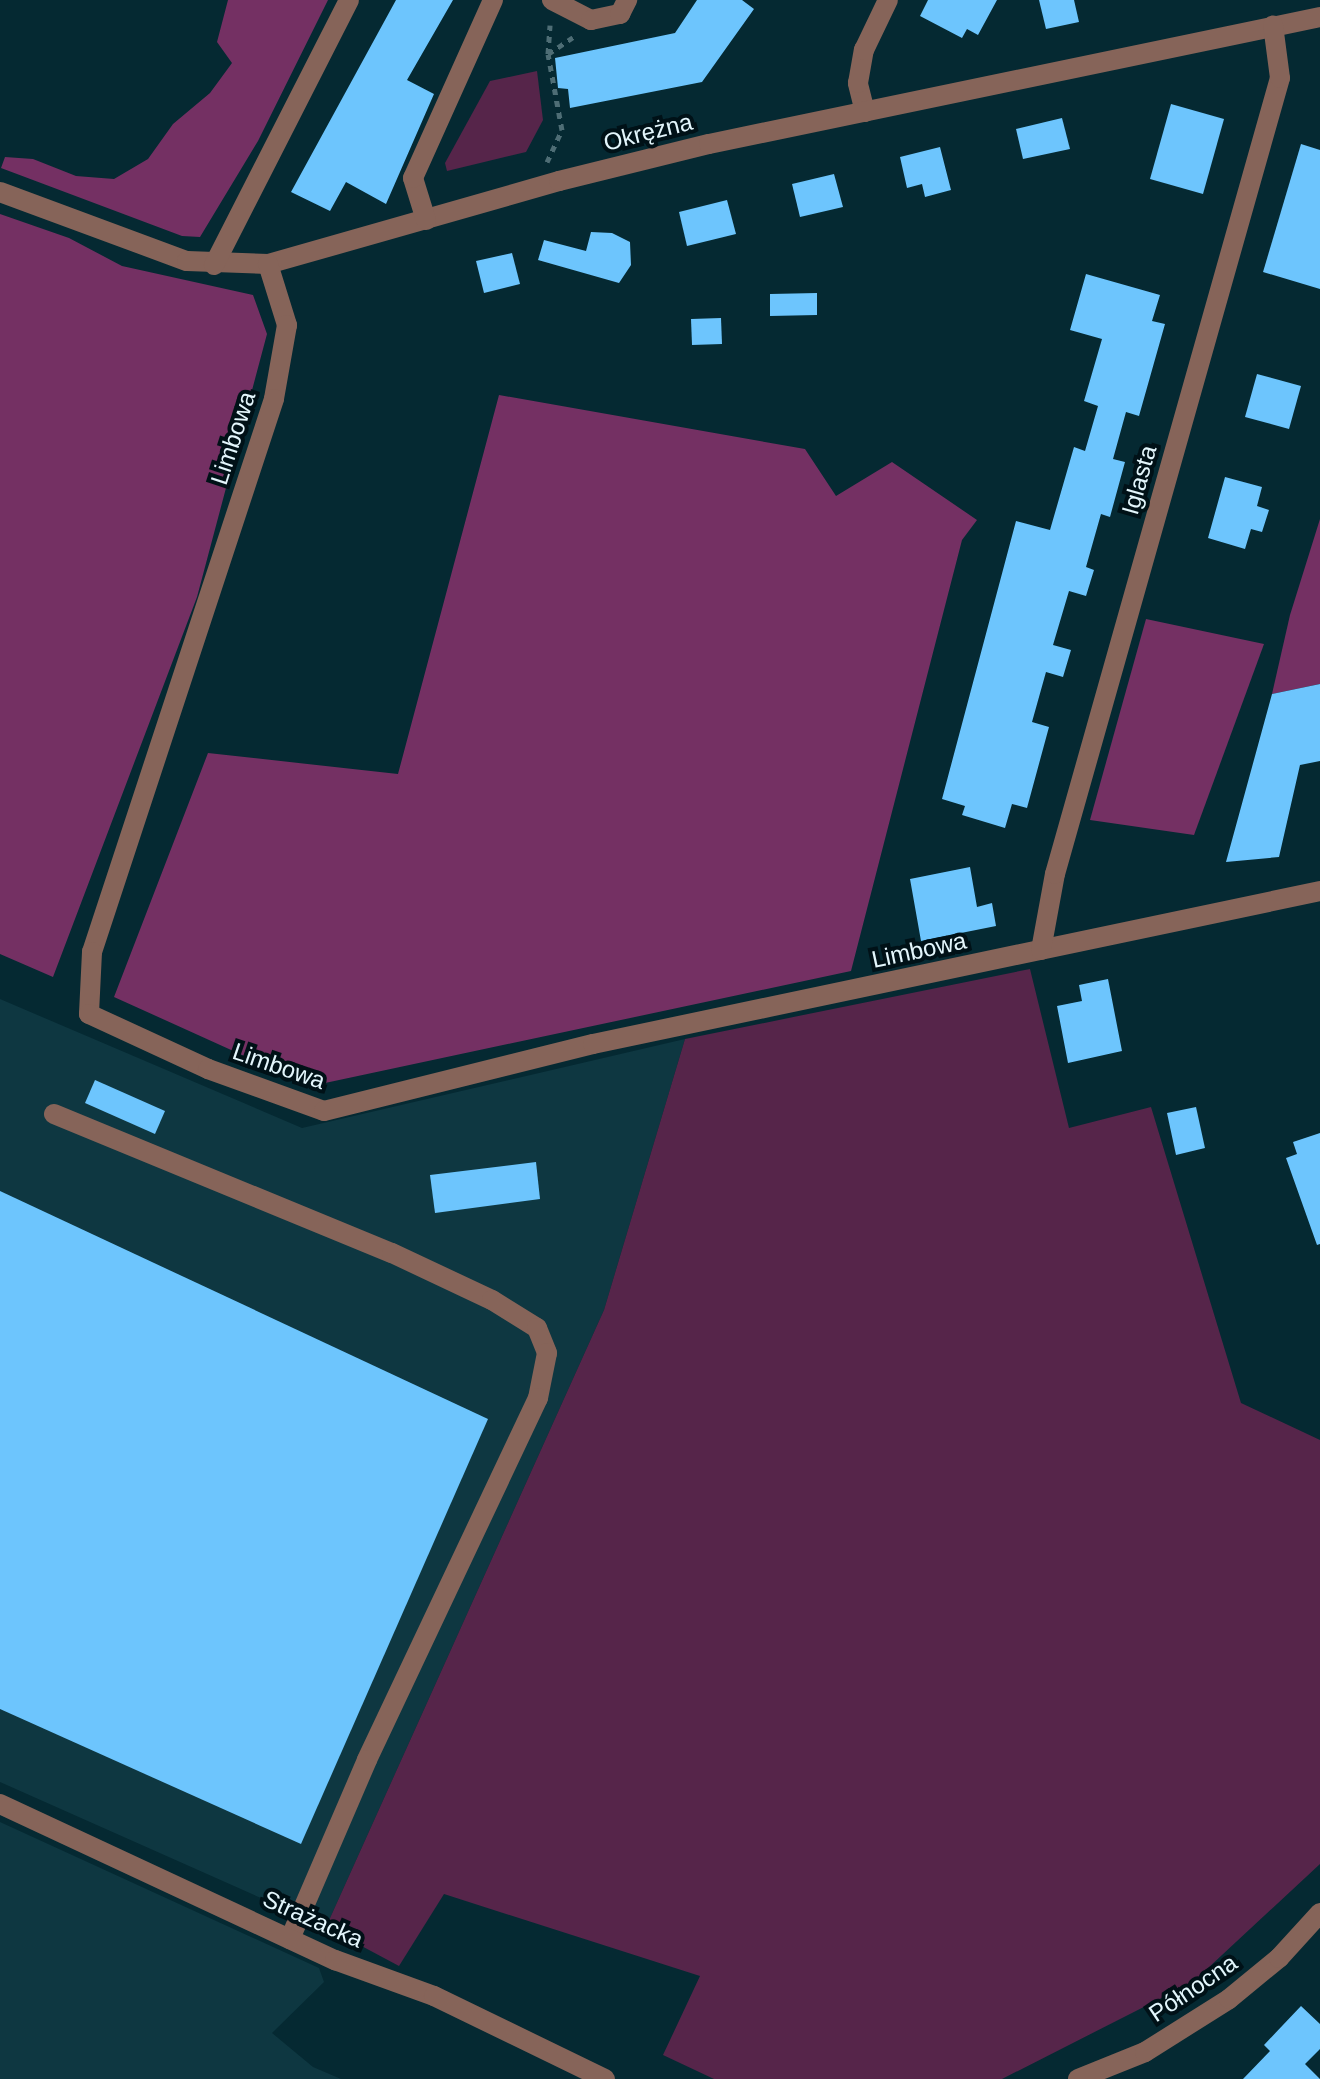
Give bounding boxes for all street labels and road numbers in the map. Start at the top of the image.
street label: Okrężna [601,107,695,157]
street label: Limbowa [204,388,262,488]
street label: Iglasta [1115,442,1163,518]
street label: Limbowa [869,926,969,974]
street label: Limbowa [229,1037,329,1095]
street label: Strażacka [258,1884,368,1954]
street label: Północna [1143,1948,1243,2028]

